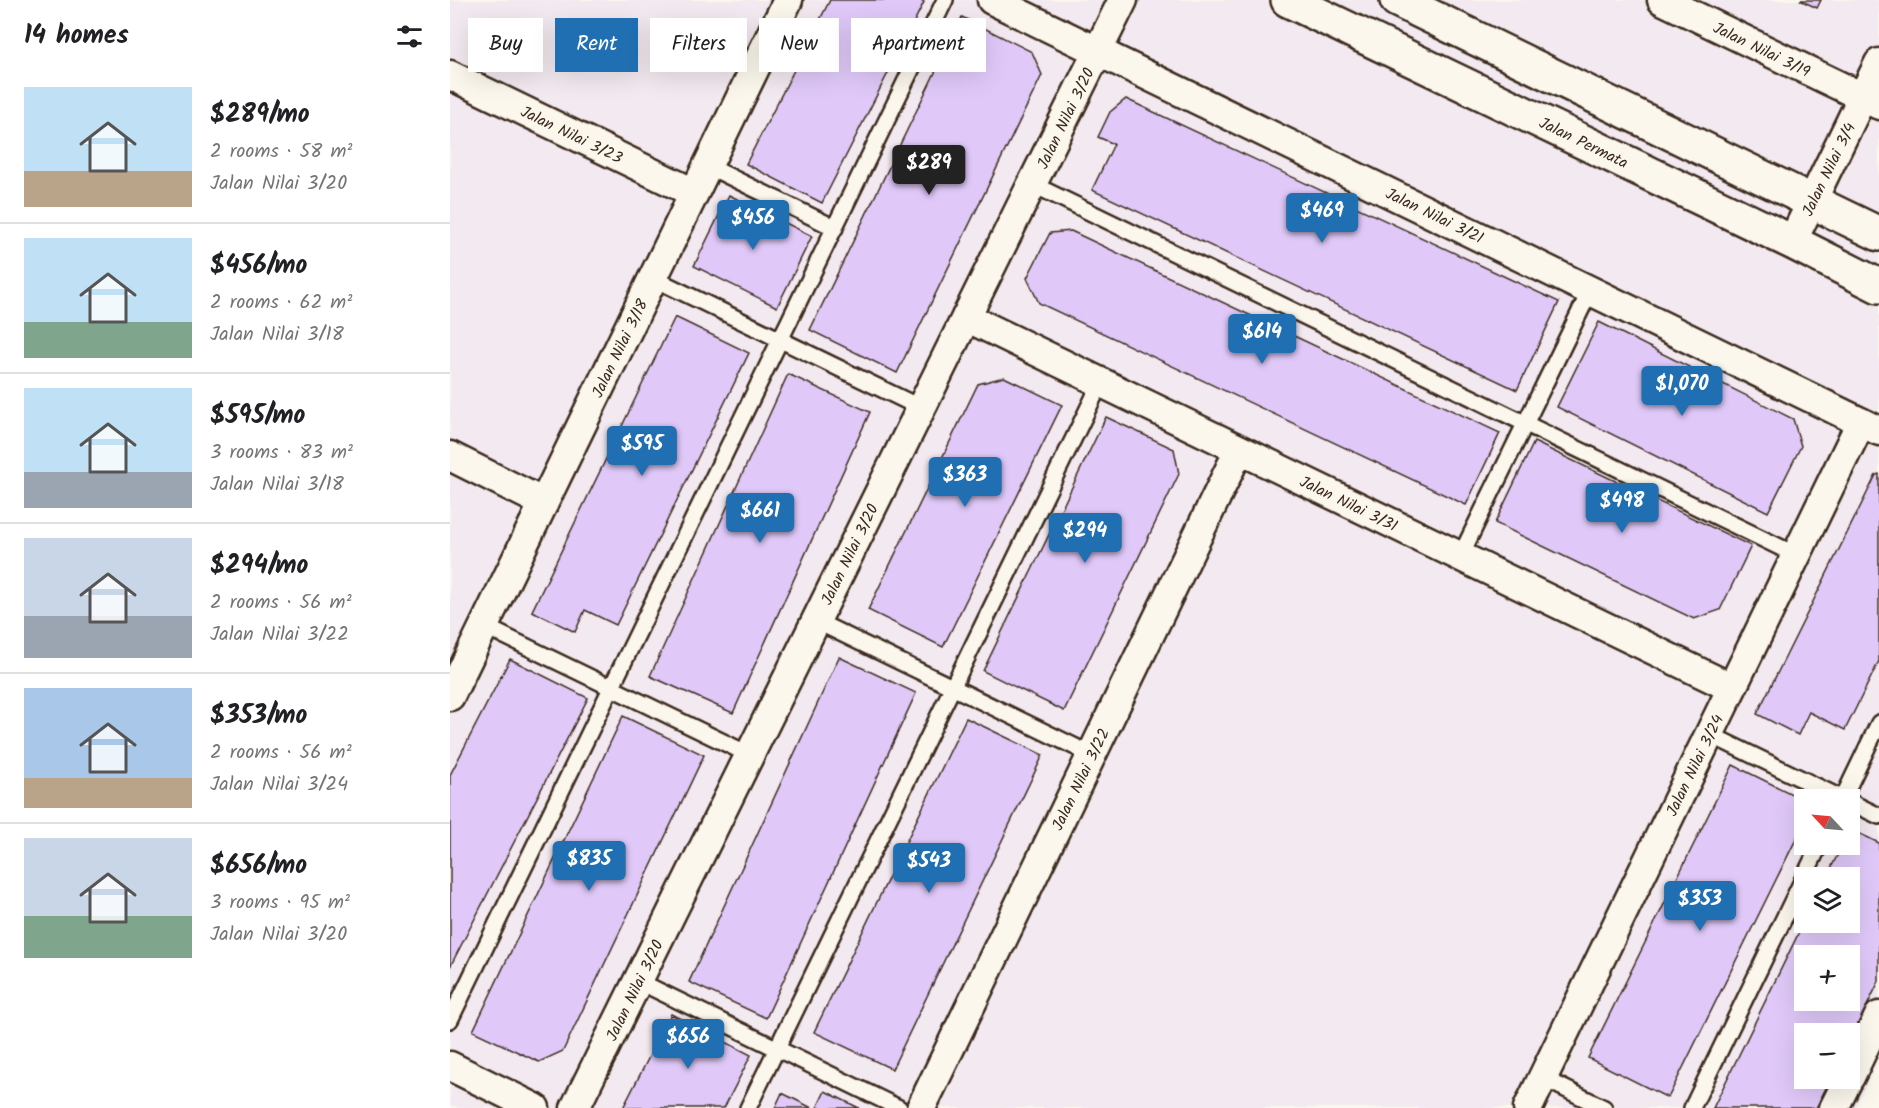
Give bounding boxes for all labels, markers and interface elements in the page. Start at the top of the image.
text: 14 homes [24,15,129,57]
street label: Jalan Nilai 3/19 [1709,16,1814,85]
chip: Buy [468,18,543,72]
chip: Rent [555,18,638,72]
chip: Filters [650,18,747,72]
chip: New [759,18,839,72]
chip: Apartment [851,18,986,72]
icon: filters [393,20,426,53]
street label: Jalan Nilai 3/20 [1031,64,1102,173]
text: $289/mo [210,94,310,136]
street label: Jalan Nilai 3/23 [516,100,627,171]
icon: home [72,111,144,183]
street label: Jalan Permata [1535,111,1632,176]
street label: Jalan Nilai 3/4 [1796,119,1863,221]
text: 2 rooms · 58 m² [210,136,352,168]
pin: $289 [893,145,965,196]
text: $289 [906,148,952,180]
text: Jalan Nilai 3/20 [210,168,347,200]
street label: Jalan Nilai 3/21 [1381,182,1488,251]
pin: $469 [1286,193,1358,244]
text: $469 [1300,196,1344,228]
pin: $456 [717,200,789,251]
text: $456 [731,203,775,235]
text: $456/mo [210,245,307,287]
icon: home [72,262,144,334]
text: 2 rooms · 62 m² [210,287,352,319]
street label: Jalan Nilai 3/18 [586,295,655,402]
pin: $614 [1226,314,1298,365]
text: $614 [1242,317,1282,349]
text: Jalan Nilai 3/18 [210,319,344,351]
pin: $1,070 [1633,366,1731,417]
text: $1,070 [1655,369,1709,401]
text: $595/mo [210,395,305,437]
icon: home [72,412,144,484]
pin: $595 [606,426,678,477]
text: $595 [621,429,663,461]
text: 3 rooms · 83 m² [210,437,353,469]
pin: $363 [929,457,1001,508]
text: $363 [943,460,987,492]
text: Jalan Nilai 3/18 [210,469,344,501]
street label: Jalan Nilai 3/31 [1295,470,1402,539]
pin: $498 [1586,483,1658,534]
text: $498 [1600,486,1644,518]
pin: $661 [724,493,796,544]
text: $661 [740,496,780,528]
street label: Jalan Nilai 3/20 [815,500,886,609]
pin: $294 [1049,513,1121,564]
text: $294 [1063,516,1107,548]
text: $294/mo [210,545,308,587]
icon: home [72,562,144,634]
text: 2 rooms · 56 m² [210,587,352,619]
text: Jalan Nilai 3/22 [210,619,349,651]
text: $353/mo [210,695,307,737]
street label: Jalan Nilai 3/24 [1660,710,1731,821]
icon: home [72,712,144,784]
street label: Jalan Nilai 3/22 [1046,724,1117,835]
text: 2 rooms · 56 m² [210,737,352,769]
text: Jalan Nilai 3/24 [210,769,348,801]
north arrow [1794,789,1860,855]
map controls [1794,789,1860,1089]
pin: $835 [553,841,625,892]
pin: $543 [893,843,965,894]
text: $835 [567,844,611,876]
text: $656/mo [210,845,307,887]
text: $543 [907,846,951,878]
icon: home [72,862,144,934]
button: layers [1794,867,1860,933]
pin: $353 [1664,881,1736,932]
text: $353 [1678,884,1722,916]
text: 3 rooms · 95 m² [210,887,350,919]
text: Jalan Nilai 3/20 [210,919,347,951]
street label: Jalan Nilai 3/20 [600,936,671,1045]
button: + [1794,945,1860,1011]
pin: $656 [652,1019,724,1070]
text: $656 [666,1022,710,1054]
button: − [1794,1023,1860,1089]

